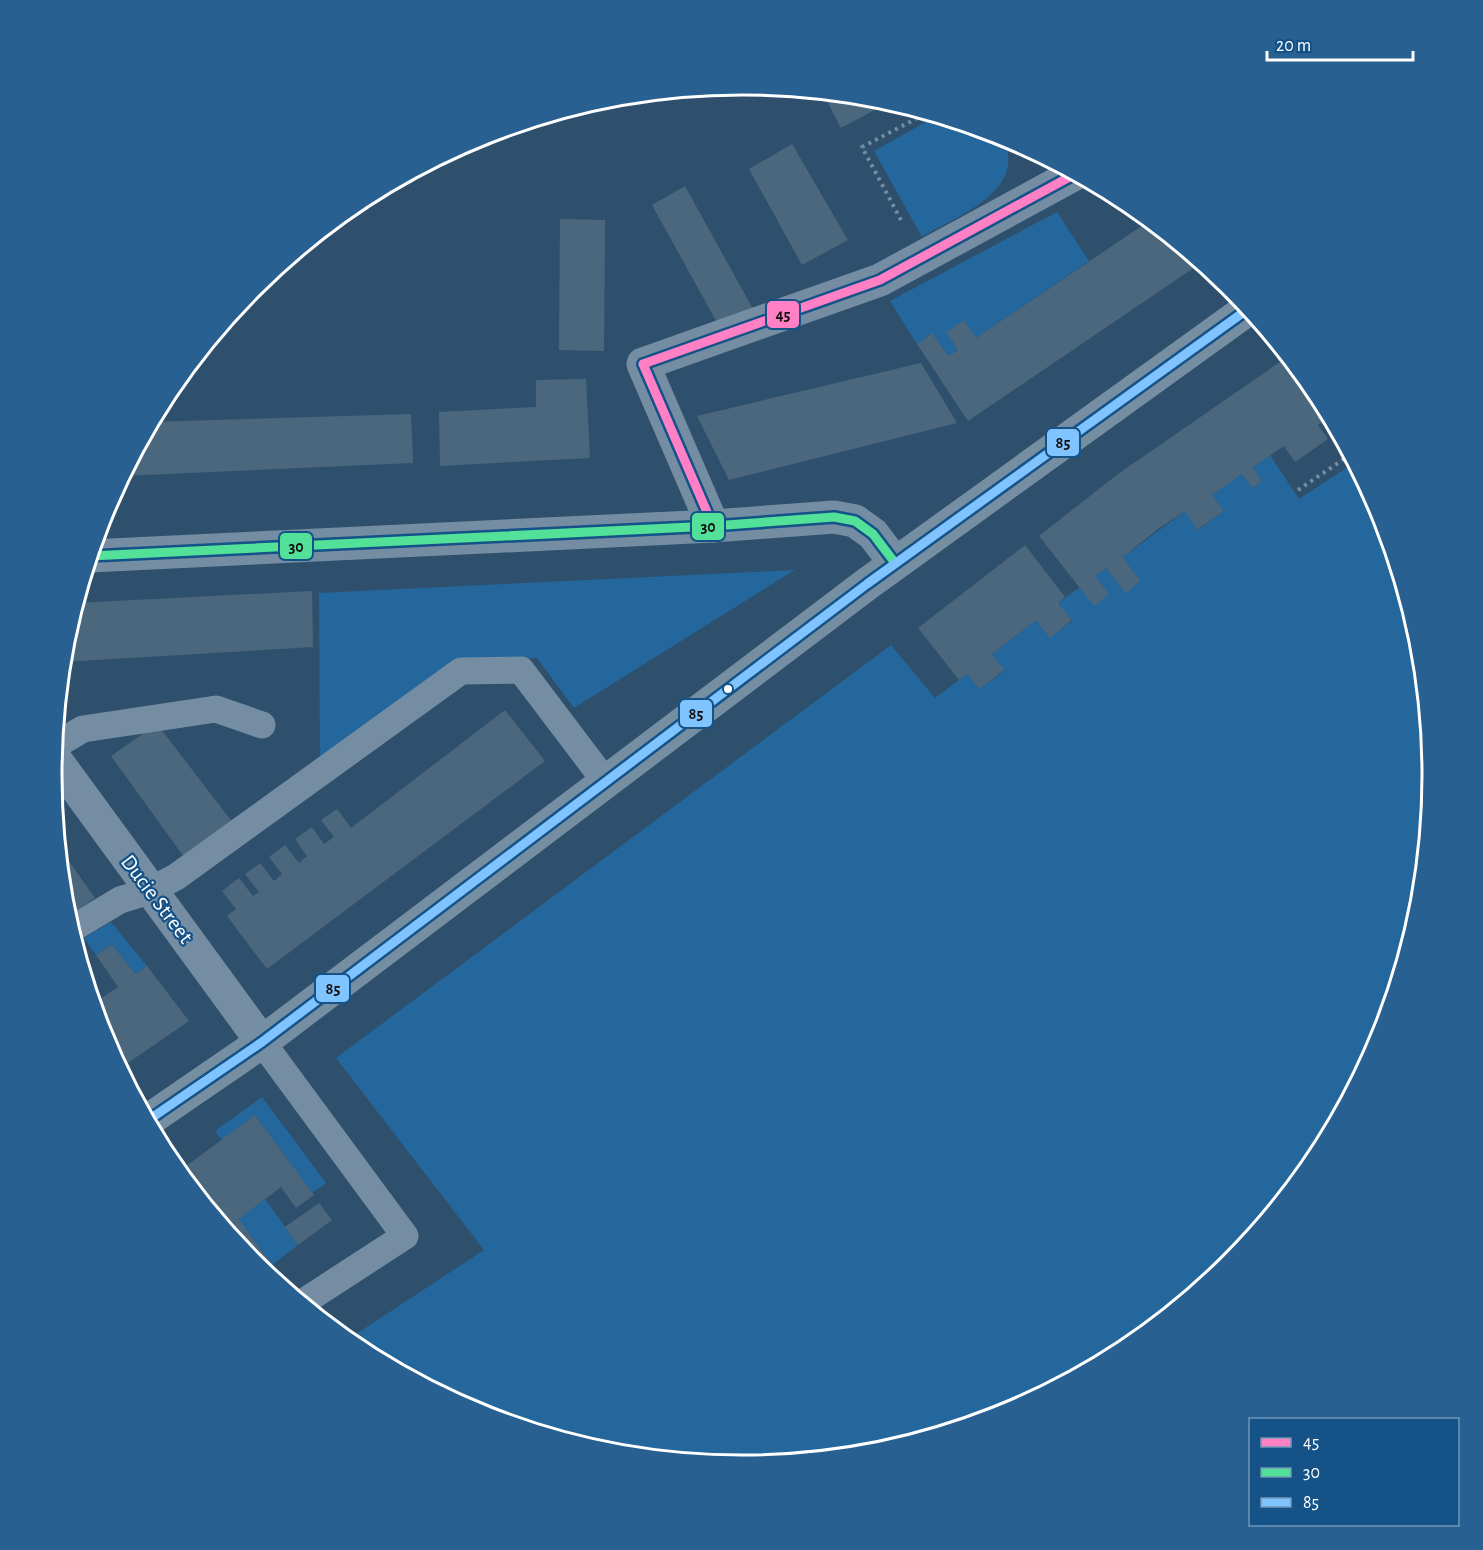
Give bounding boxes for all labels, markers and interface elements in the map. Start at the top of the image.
scale bar [1267,24,1412,62]
text: 20 m [1276,37,1311,55]
line badge: 45 [766,300,800,329]
text: 45 [776,307,791,323]
line badge: 85 [1046,428,1080,457]
text: 85 [1056,435,1070,451]
line badge: 30 [691,512,725,541]
text: 30 [700,519,716,535]
line badge: 30 [279,532,313,560]
text: 30 [288,539,304,555]
unlabelled marker [722,683,734,695]
line badge: 85 [679,699,713,728]
text: 85 [689,706,703,722]
street label: Ducie Street [117,851,197,947]
line badge: 85 [315,974,350,1003]
text: 85 [326,981,340,997]
legend [1249,1418,1459,1526]
text: 45 [1303,1434,1319,1452]
text: 30 [1303,1464,1320,1482]
text: 85 [1303,1494,1319,1512]

